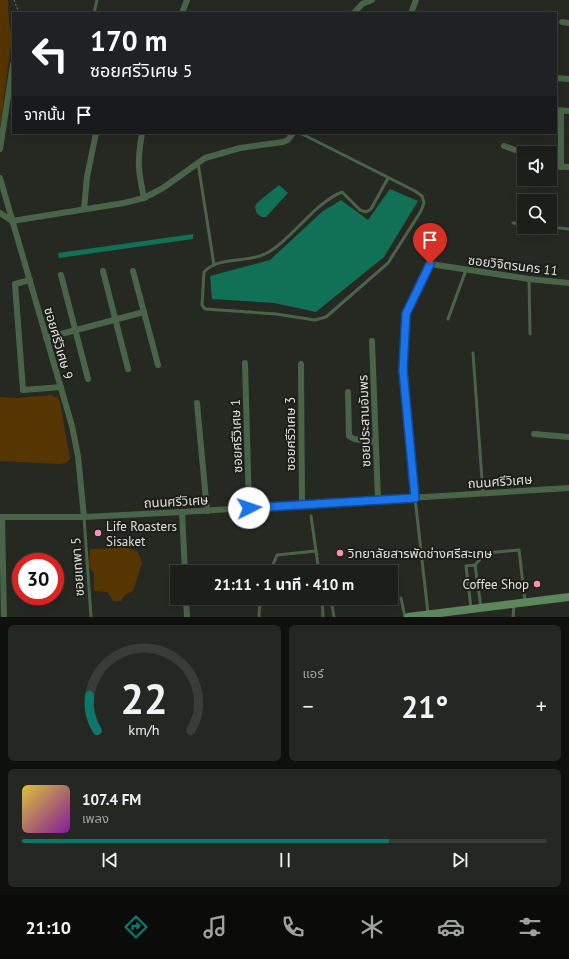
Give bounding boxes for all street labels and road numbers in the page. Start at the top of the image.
street label: ซอยวิจิตรนคร 11 [467,252,559,279]
street label: ซอยศรีวิเศษ 9 [40,305,77,381]
street label: ซอยประสานอัมพร [354,374,375,468]
street label: ซอยศรีวิเศษ 3 [282,397,299,471]
street label: ซอยศรีวิเศษ 1 [227,399,246,473]
street label: ถนนศรีวิเศษ [467,471,533,492]
street label: ถนนศรีวิเศษ [143,491,209,512]
street label: ซอยเทพา 5 [67,537,88,597]

